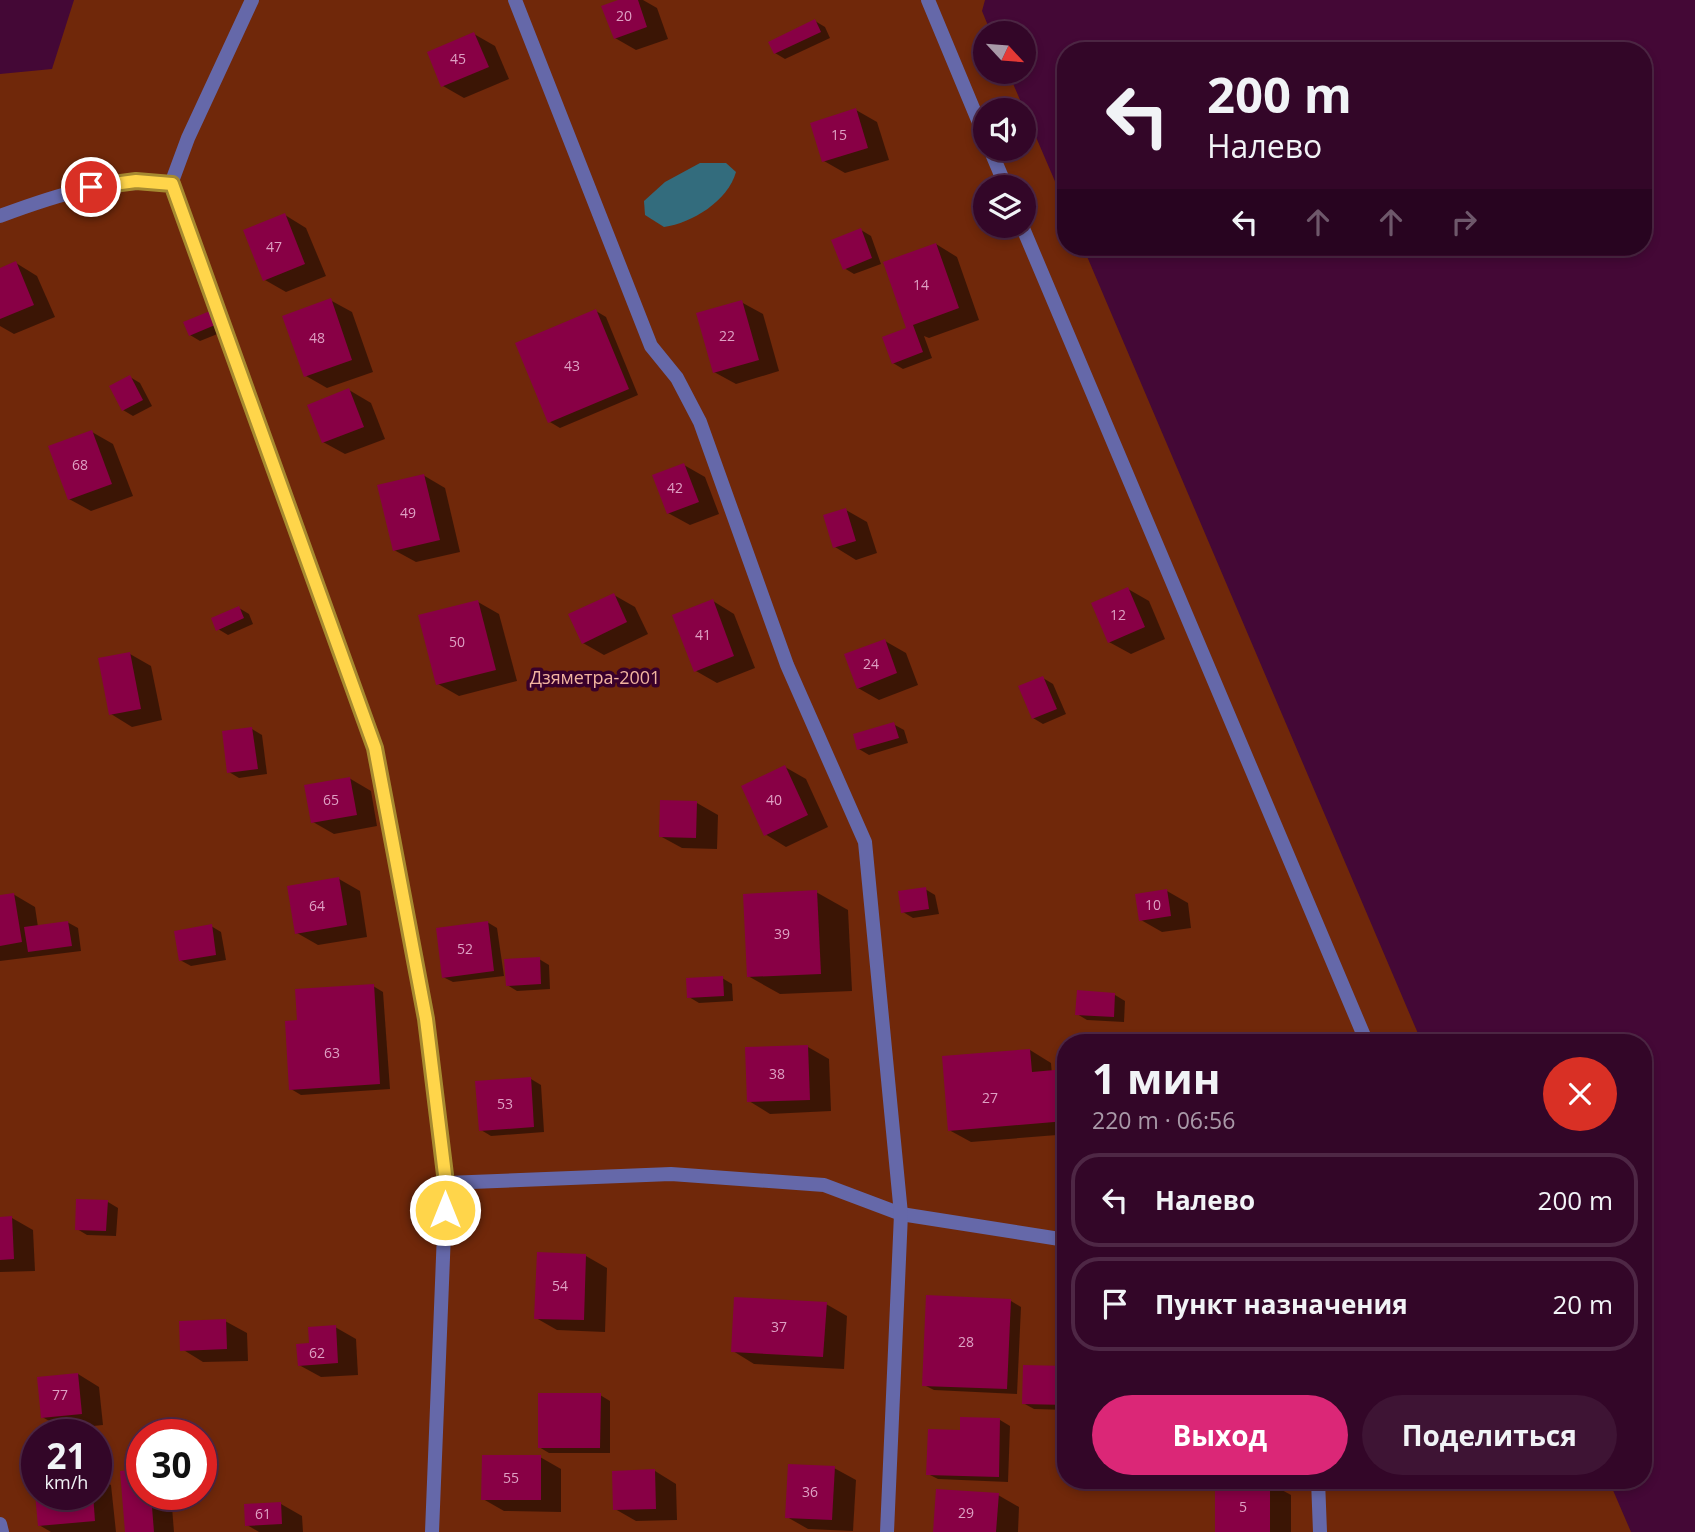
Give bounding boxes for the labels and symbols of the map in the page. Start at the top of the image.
house number: 20 [616,6,632,25]
north arrow [973,21,1036,84]
house number: 45 [450,49,466,68]
house number: 15 [831,125,847,144]
pin [61,157,121,217]
house number: 47 [266,237,282,256]
house number: 14 [913,275,929,294]
house number: 22 [719,326,735,345]
house number: 48 [309,328,325,347]
house number: 43 [564,356,580,375]
house number: 68 [72,455,88,474]
house number: 42 [667,478,683,497]
house number: 49 [400,503,416,522]
house number: 12 [1110,605,1126,624]
house number: 41 [695,625,711,644]
house number: 50 [449,632,465,651]
house number: 24 [863,654,879,673]
park label: Дзяметра-2001 [530,665,660,689]
house number: 65 [323,790,339,809]
house number: 40 [766,790,782,809]
house number: 10 [1145,895,1161,914]
house number: 64 [309,896,325,915]
house number: 39 [774,924,790,943]
house number: 52 [457,939,473,958]
house number: 63 [324,1043,340,1062]
house number: 38 [769,1064,785,1083]
house number: 27 [982,1088,998,1107]
house number: 53 [497,1094,513,1113]
position arrow [408,1173,482,1247]
house number: 54 [552,1276,568,1295]
house number: 37 [771,1317,787,1336]
house number: 28 [958,1332,974,1351]
house number: 62 [309,1343,325,1362]
house number: 77 [52,1385,68,1404]
speed limit sign: 30 [126,1419,217,1510]
house number: 55 [503,1468,519,1487]
house number: 36 [802,1482,818,1501]
house number: 5 [1239,1497,1247,1516]
house number: 29 [958,1503,974,1522]
house number: 61 [255,1504,271,1523]

